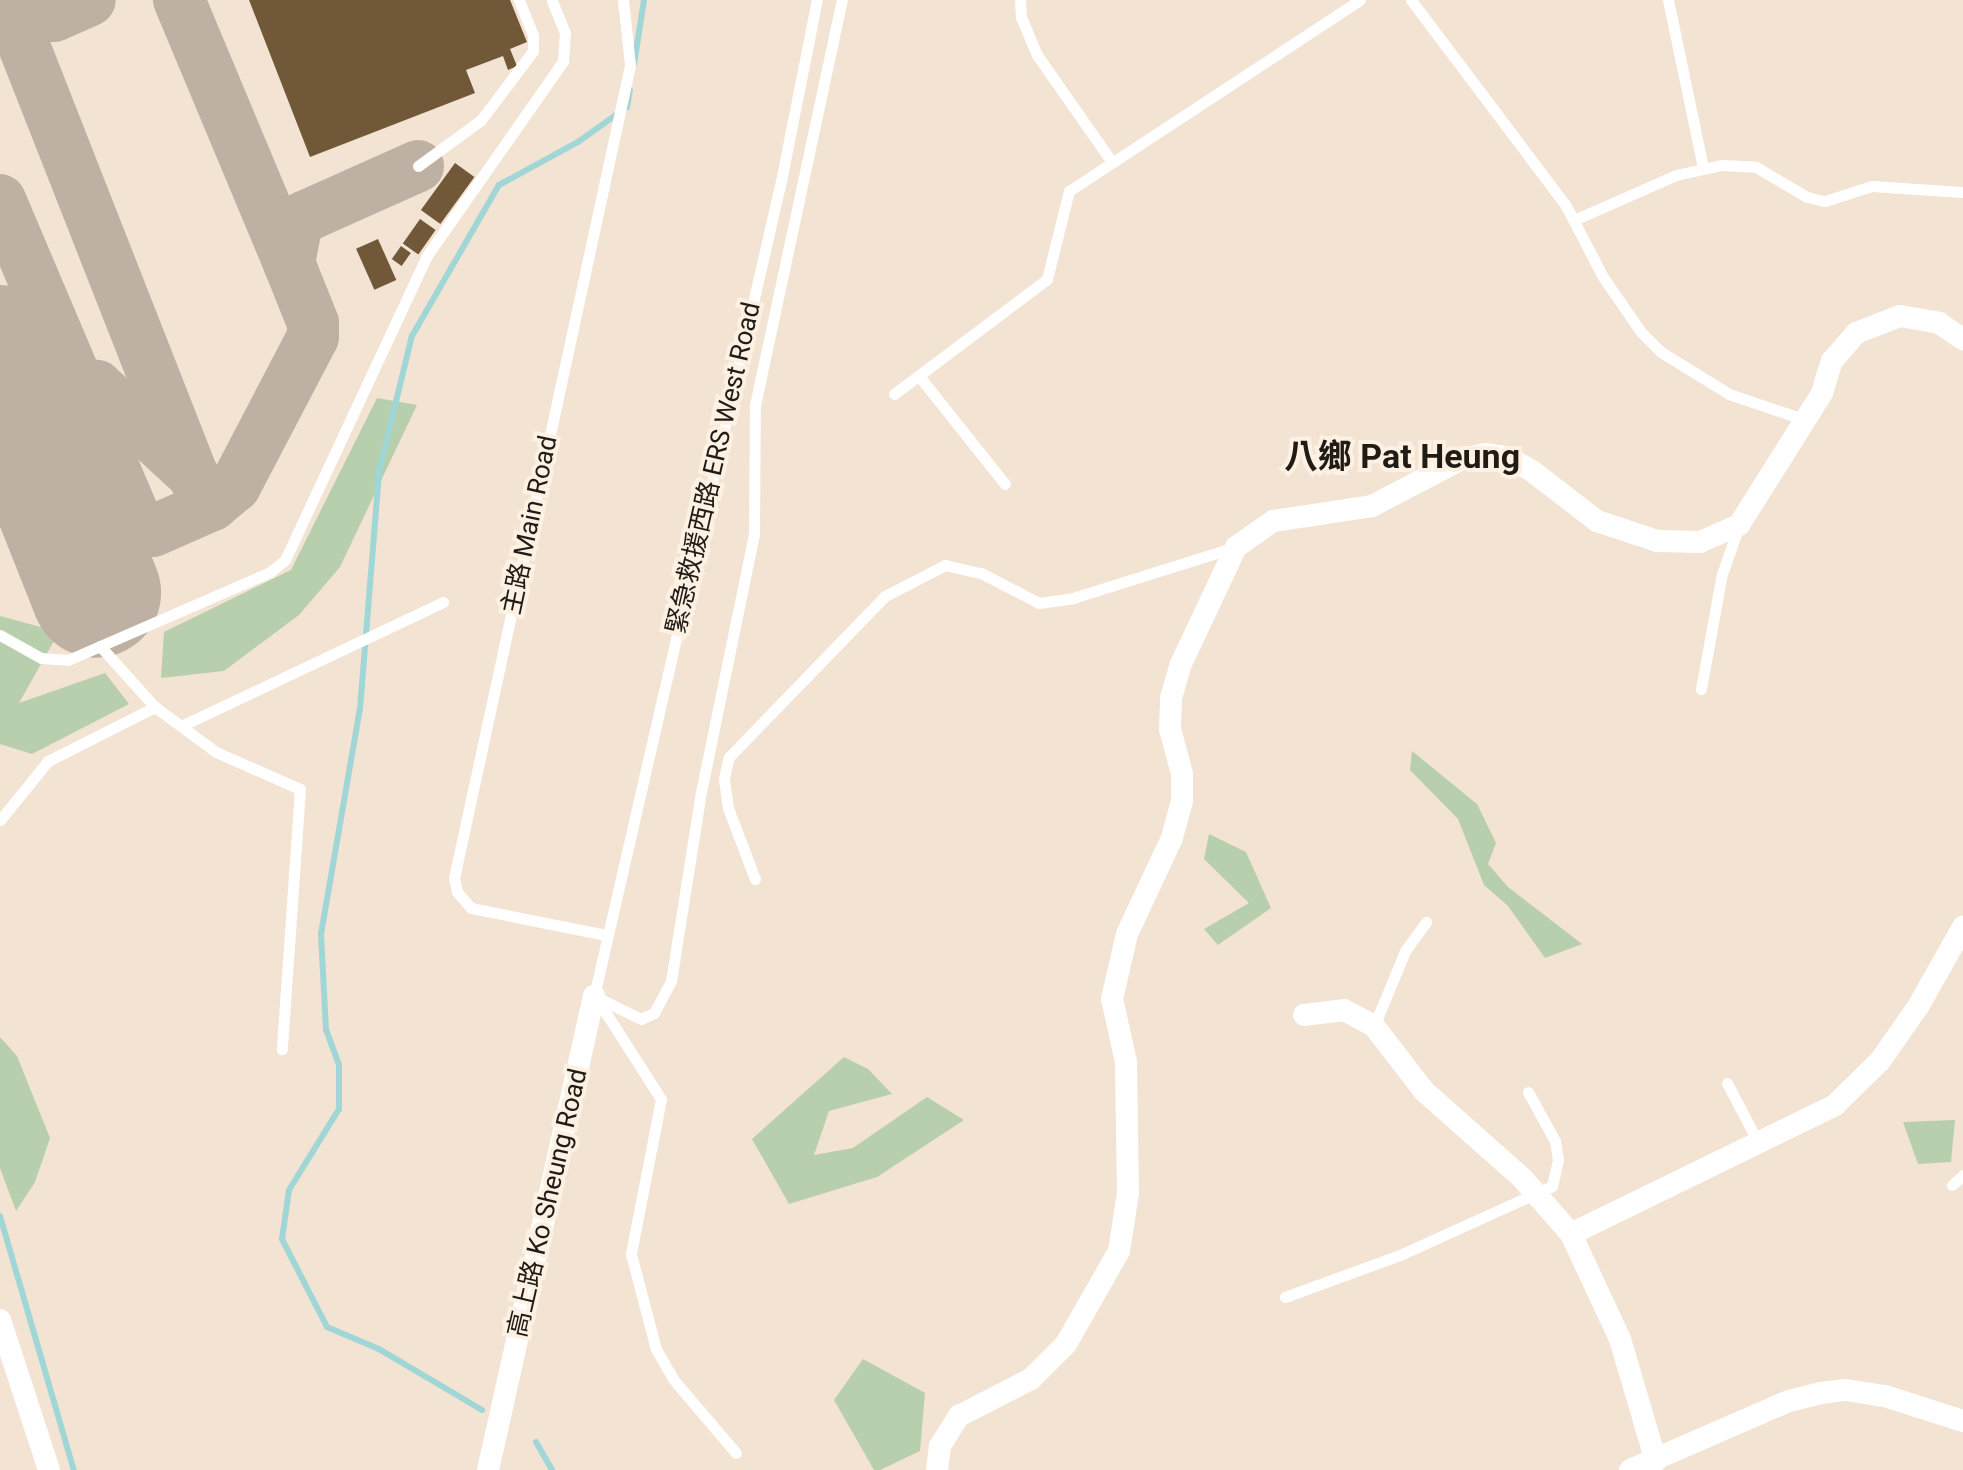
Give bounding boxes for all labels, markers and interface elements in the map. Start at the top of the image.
street label: 緊急救援西路 ERS West Road [661,299,767,637]
street label: 主路 Main Road [496,433,564,617]
district label: 八鄉 Pat Heung [1284,437,1520,477]
street label: 高上路 Ko Sheung Road [502,1066,594,1340]

